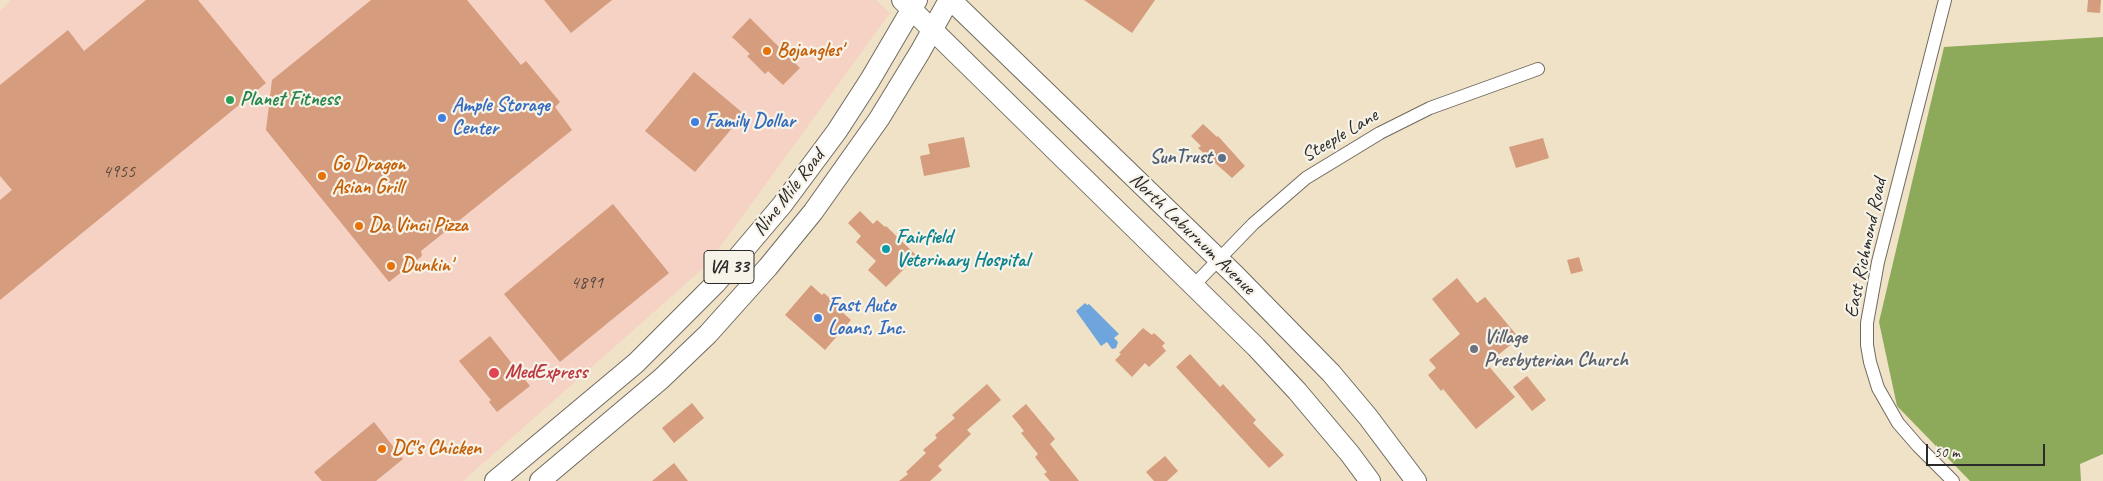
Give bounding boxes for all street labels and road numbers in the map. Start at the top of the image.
street label: Steeple Lane [1297,104,1383,168]
street label: Nine Mile Road [748,145,830,241]
street label: North Laburnum Avenue [1124,168,1260,300]
street label: East Richmond Road [1840,176,1892,320]
road number: VA 33 [704,250,754,284]

